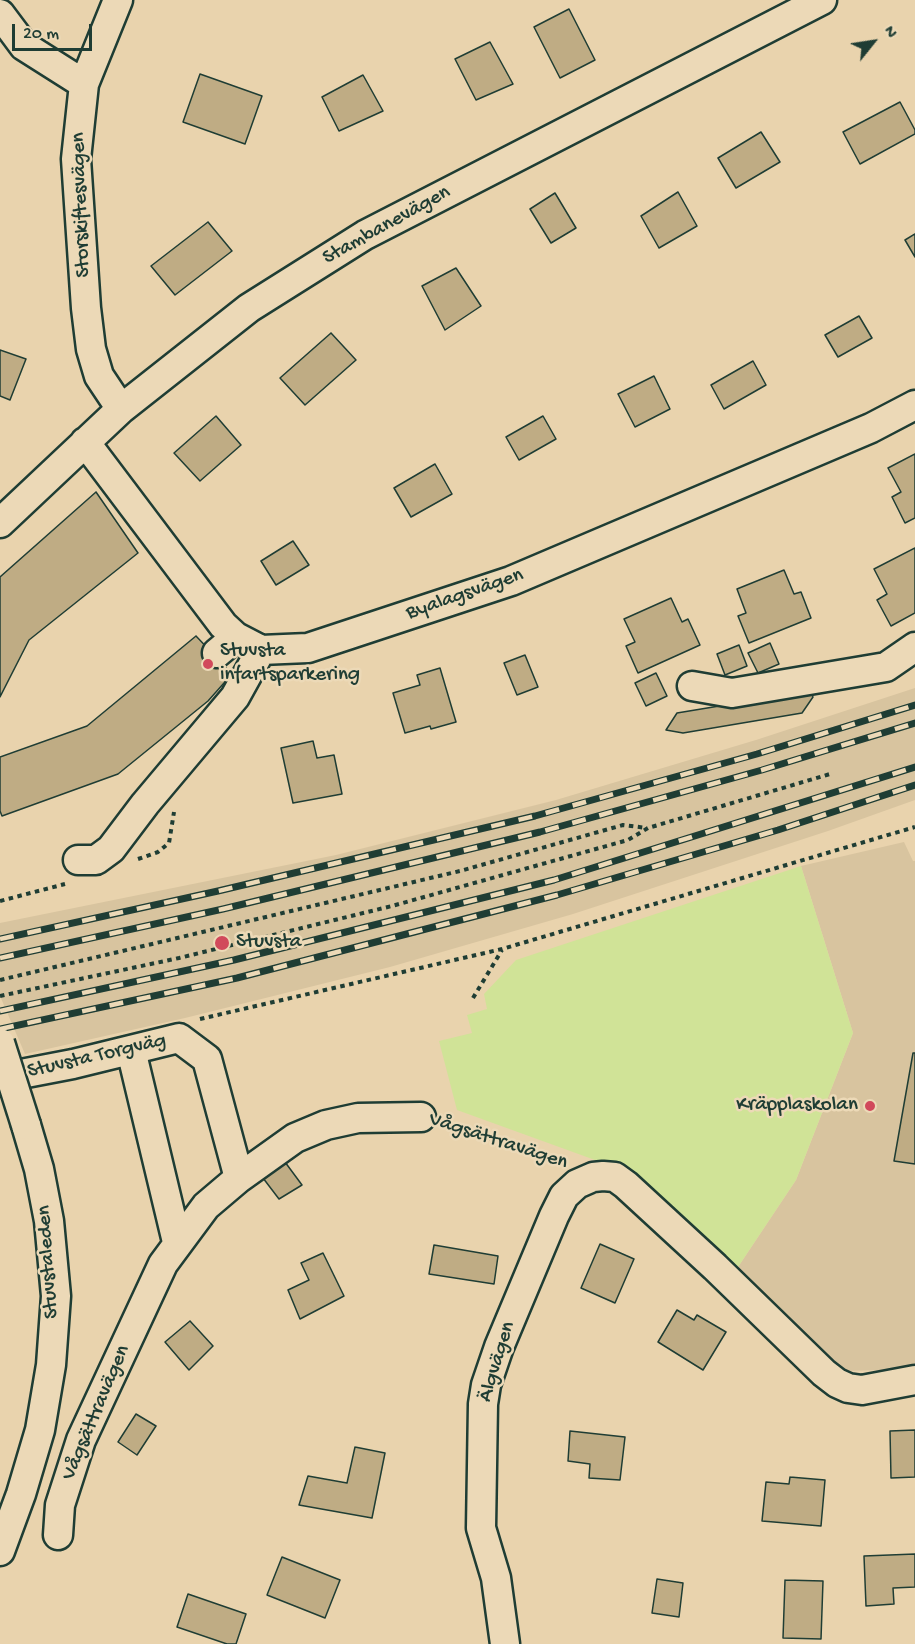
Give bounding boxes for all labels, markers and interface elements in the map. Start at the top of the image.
scale bar [15,12,94,50]
north arrow [843,12,903,72]
text: N [878,23,900,42]
text: 20 m [23,24,59,45]
street label: Storskiftesvägen [67,132,97,278]
street label: Stambanevägen [319,181,455,271]
street label: Byalagsvägen [403,563,527,627]
place label: Stuvsta infartsparkering [220,639,360,689]
marker: Stuvsta infartsparkering [201,657,215,671]
place label: Stuvsta [236,930,301,956]
marker: Stuvsta [213,934,231,952]
street label: Stuvsta Torgväg [25,1029,169,1085]
place label: Kräpplaskolan [736,1093,858,1119]
marker: Kräpplaskolan [863,1099,877,1113]
street label: Vågsättravägen [425,1108,571,1176]
street label: Stuvstaleden [32,1204,66,1320]
street label: Älgvägen [474,1319,522,1405]
street label: Vågsättravägen [57,1342,137,1484]

